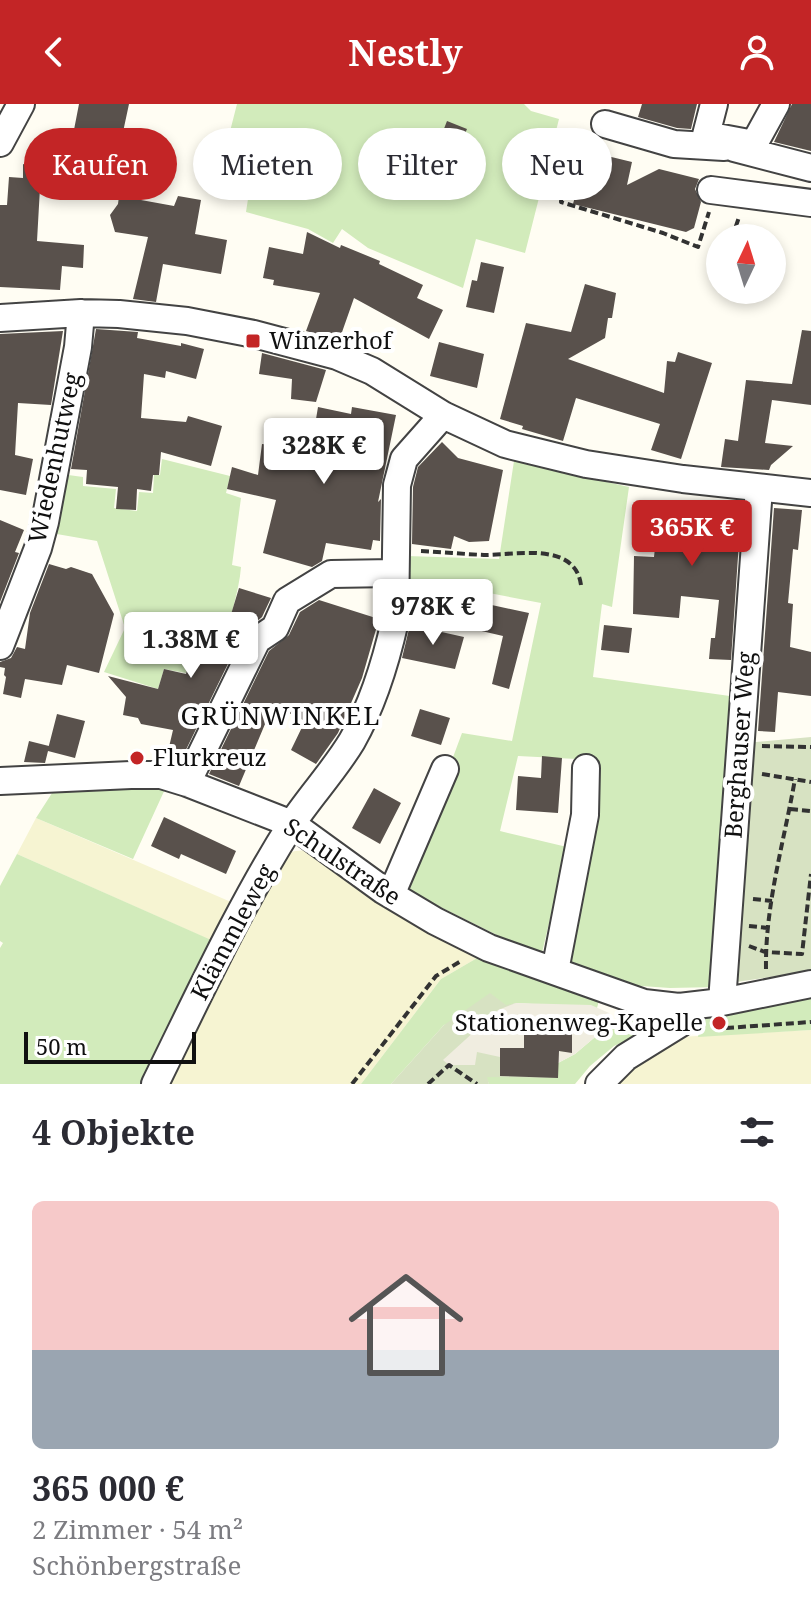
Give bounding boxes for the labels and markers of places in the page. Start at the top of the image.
place label: Winzerhof [269,323,394,356]
marker: Winzerhof [244,332,262,350]
pin: 328K € [259,418,389,486]
pin: 365K € [627,500,757,568]
pin: 978K € [368,579,498,647]
pin: 1.38M € [117,612,265,680]
place label: Flurkreuz [153,740,267,773]
marker: Flurkreuz [128,749,146,767]
place label: Stationenweg-Kapelle [455,1005,703,1038]
marker: Stationenweg-Kapelle [710,1014,728,1032]

